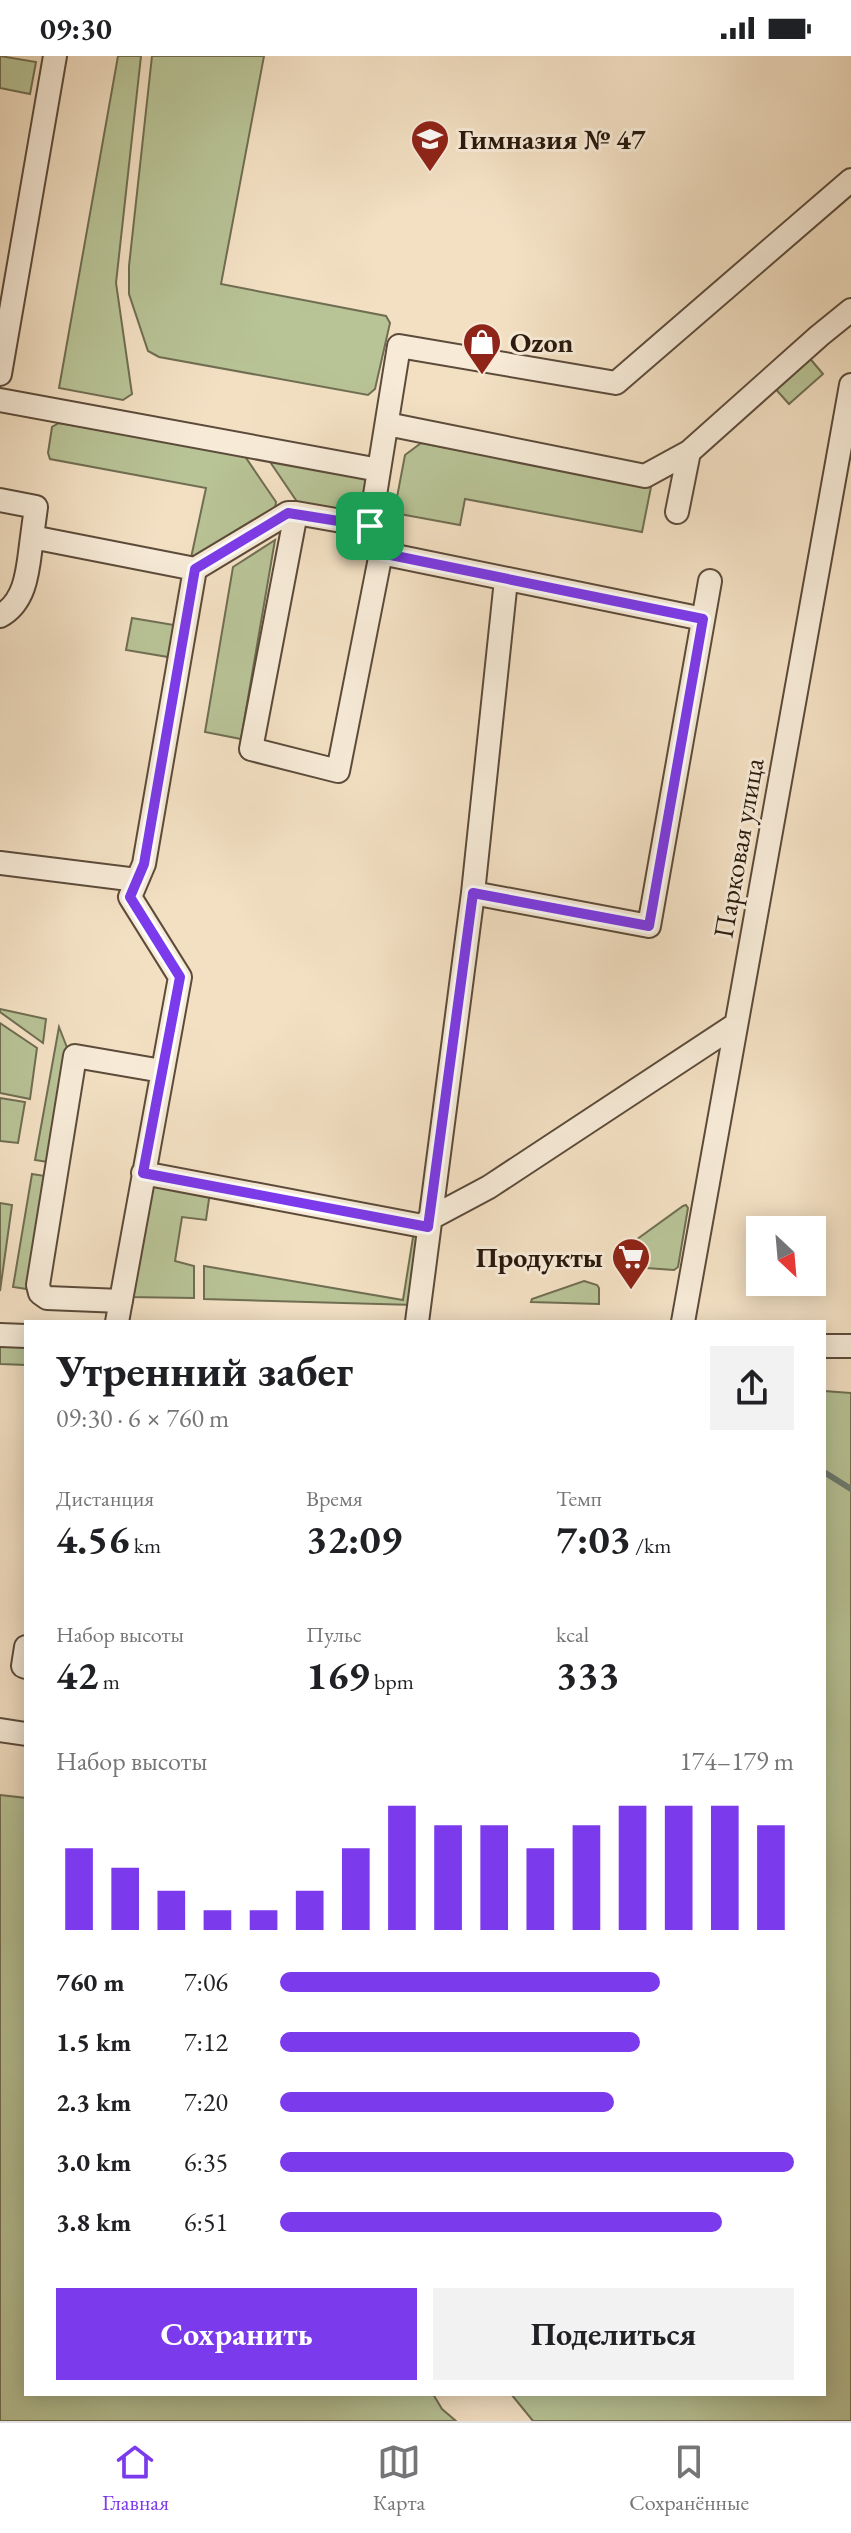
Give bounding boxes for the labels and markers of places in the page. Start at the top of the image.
school or university icon: Гимназия № 47 [409,118,451,173]
place label: Гимназия № 47 [458,121,646,157]
shop icon: Ozon [461,321,503,376]
place label: Ozon [510,324,574,360]
pin [336,492,404,560]
supermarket icon: Продукты [610,1236,652,1291]
place label: Продукты [476,1239,603,1275]

